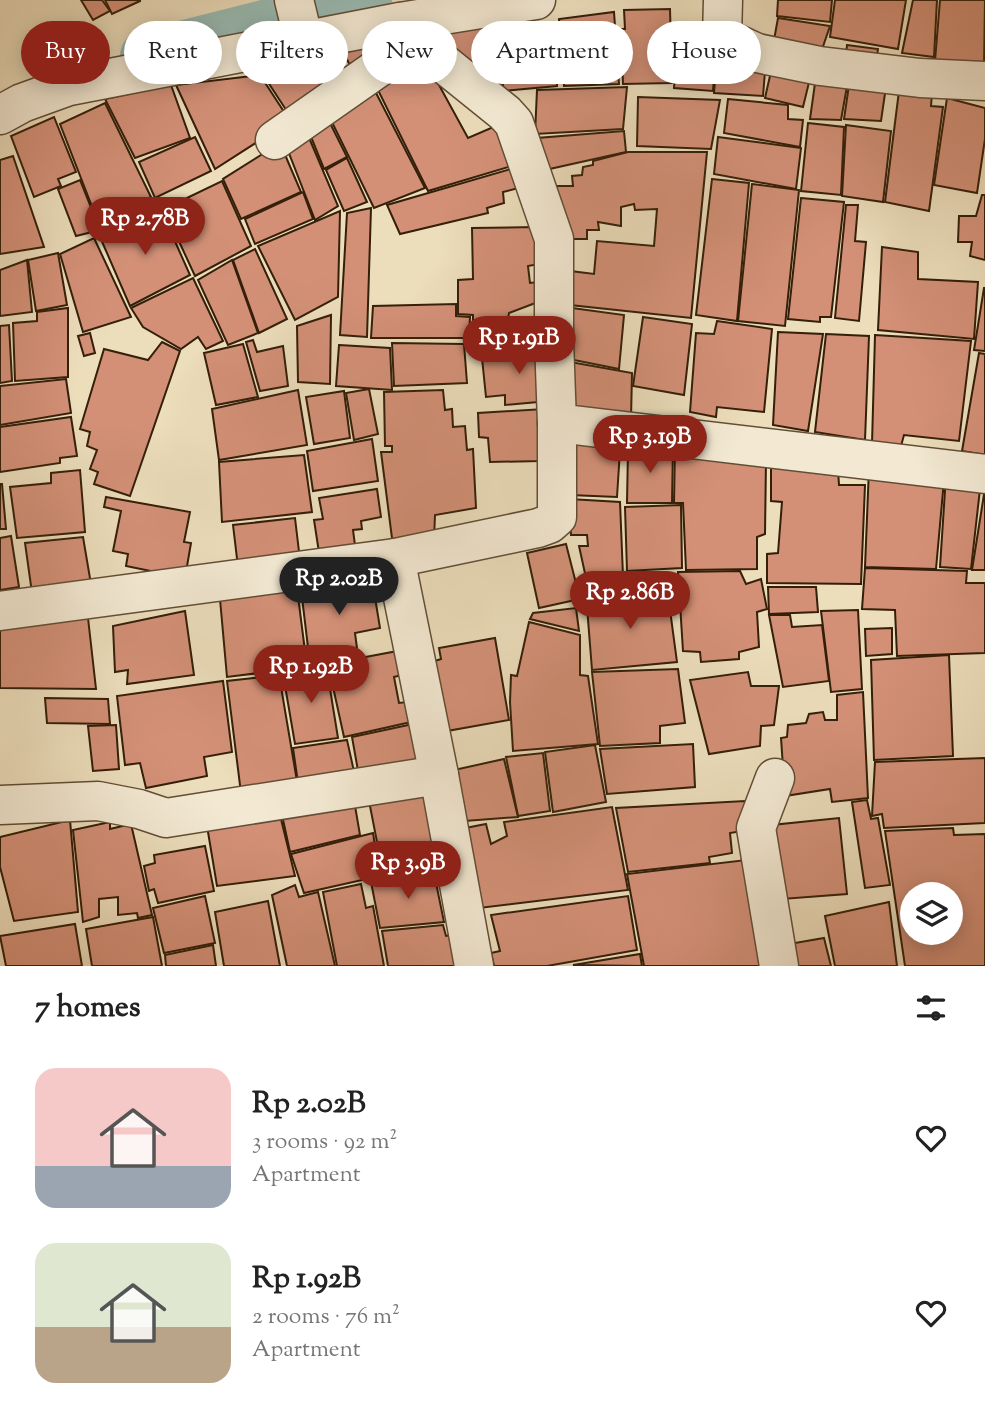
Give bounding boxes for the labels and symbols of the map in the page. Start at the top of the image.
pin: Rp 2.78B [73,198,217,257]
pin: Rp 1.91B [447,316,591,376]
pin: Rp 3.19B [578,416,722,475]
pin: Rp 2.02B [267,558,411,617]
pin: Rp 2.86B [558,572,702,631]
pin: Rp 1.92B [239,646,383,705]
pin: Rp 3.9B [343,842,473,901]

